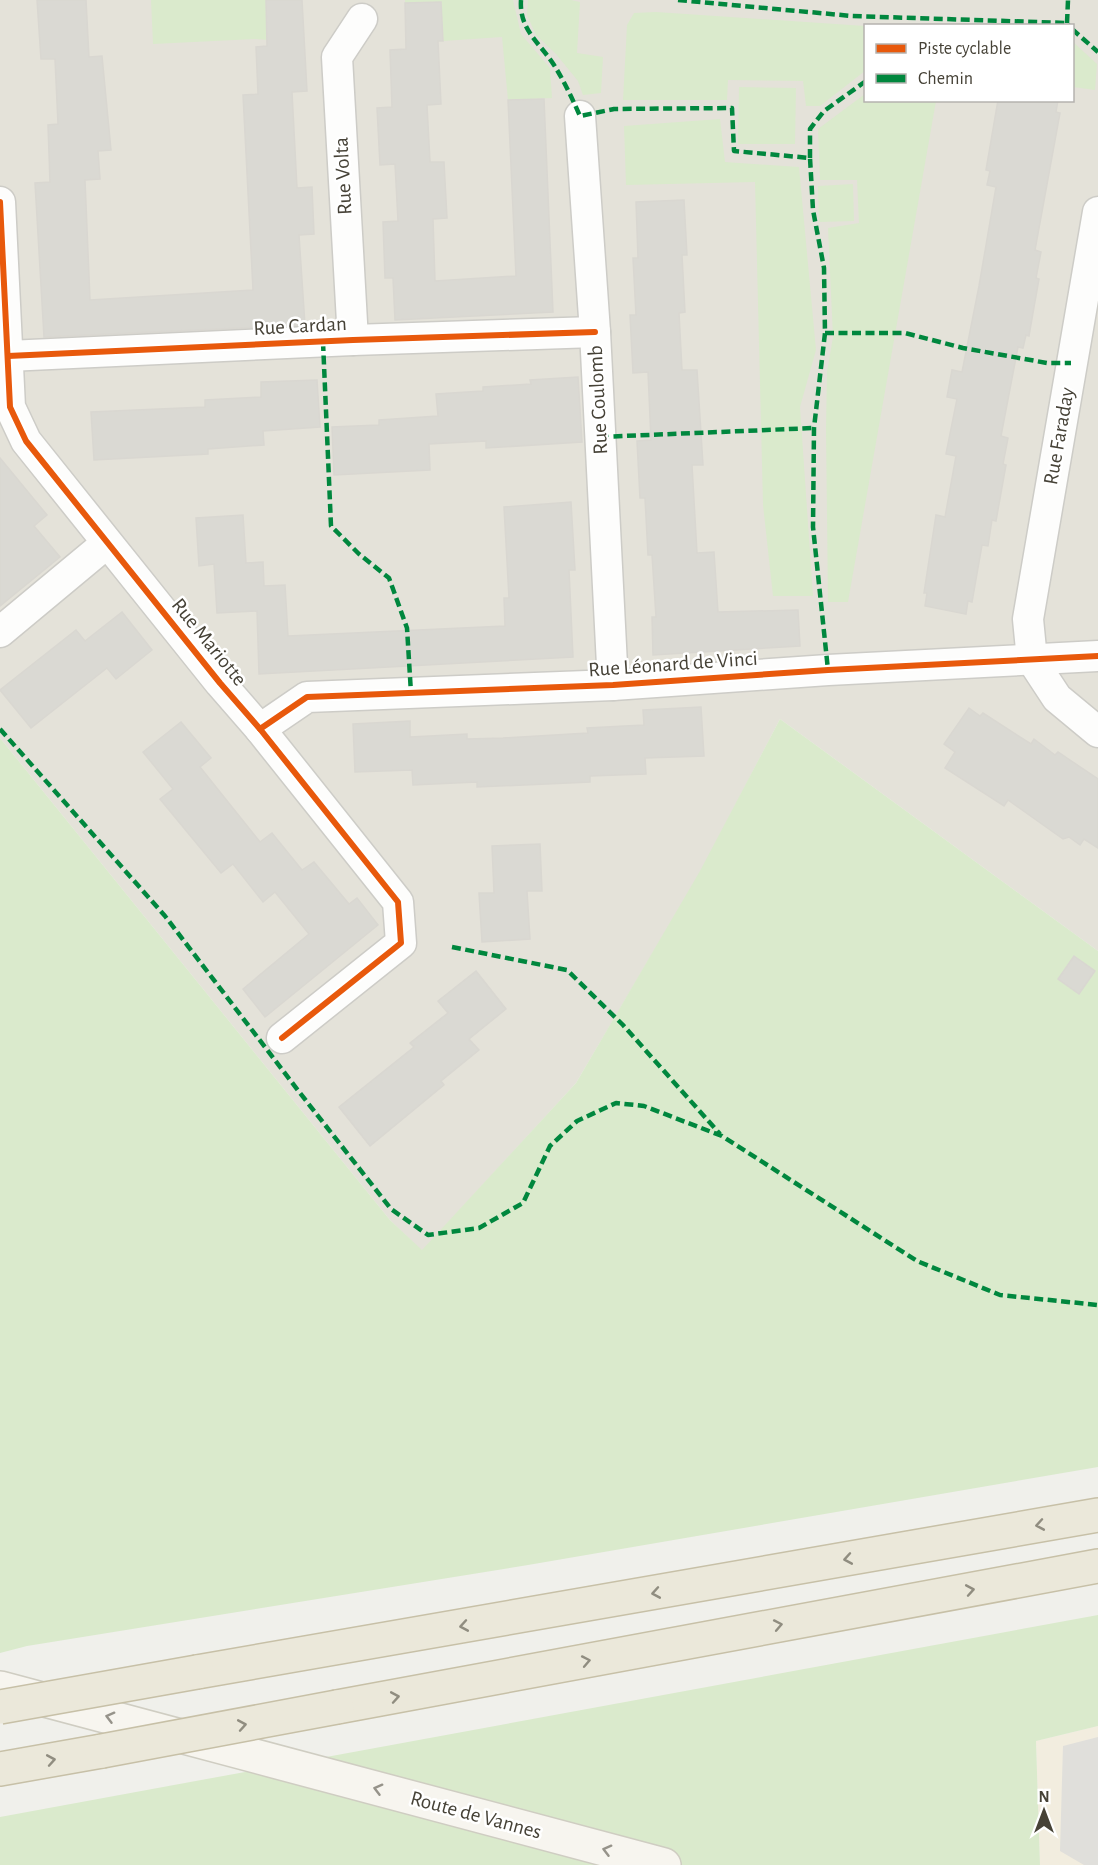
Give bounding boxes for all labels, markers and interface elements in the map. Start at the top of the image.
legend [864,24,1074,102]
text: Piste cyclable [918,40,1011,58]
text: Chemin [918,70,973,88]
street label: Rue Volta [330,136,356,215]
street label: Rue Cardan [253,313,347,339]
street label: Rue Coulomb [585,345,611,455]
street label: Rue Faraday [1040,386,1078,486]
street label: Rue Mariotte [168,594,250,690]
street label: Rue Léonard de Vinci [588,648,758,680]
one-way arrow [1036,1518,1046,1531]
one-way arrow [844,1553,853,1565]
one-way arrow [964,1584,974,1597]
one-way arrow [652,1586,662,1599]
one-way arrow [460,1619,470,1632]
one-way arrow [773,1619,783,1632]
one-way arrow [581,1655,591,1668]
one-way arrow [389,1691,399,1704]
one-way arrow [105,1712,115,1724]
one-way arrow [236,1719,246,1732]
one-way arrow [46,1754,56,1767]
north arrow [1014,1781,1074,1841]
one-way arrow [373,1783,383,1796]
street label: Route de Vannes [408,1787,544,1843]
text: N [1038,1789,1050,1805]
one-way arrow [602,1845,613,1857]

